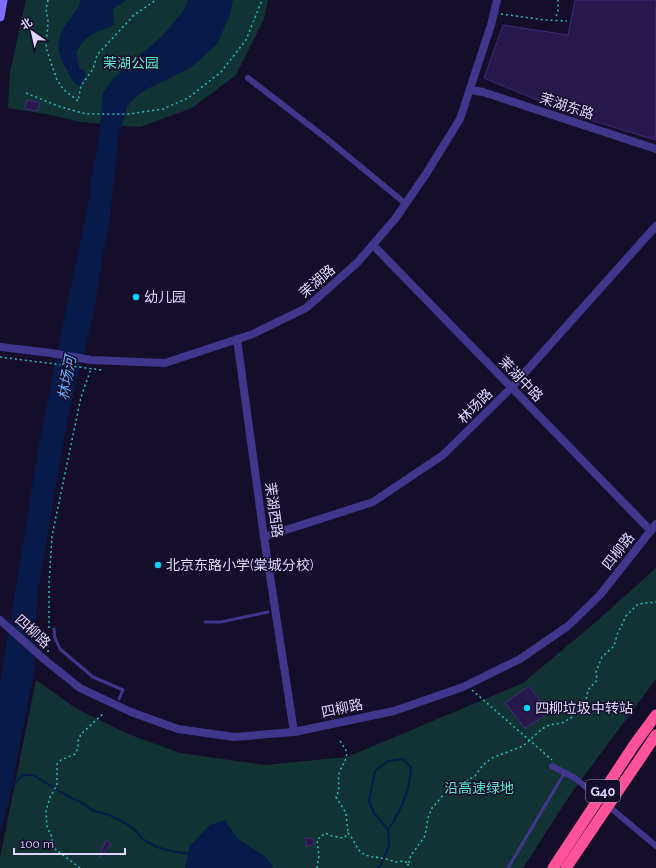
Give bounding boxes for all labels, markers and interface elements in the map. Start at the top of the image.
north arrow [12,12,52,52]
text: 北 [18,16,35,33]
park label: 茉湖公园 [103,55,159,71]
street label: 茉湖东路 [538,90,596,122]
street label: 茉湖路 [296,261,338,301]
place label: 幼儿园 [144,289,186,305]
marker: 幼儿园 [131,292,141,302]
water label: 林场河 [54,351,80,402]
street label: 茉湖中路 [496,353,546,405]
street label: 林场路 [454,385,496,427]
street label: 茉湖西路 [262,481,286,539]
street label: 四柳路 [599,530,637,572]
place label: 北京东路小学(棠城分校) [166,557,314,573]
marker: 北京东路小学(棠城分校) [153,560,163,570]
street label: 四柳路 [12,611,54,651]
street label: 四柳路 [320,696,364,720]
place label: 四柳垃圾中转站 [535,700,633,716]
marker: 四柳垃圾中转站 [522,703,532,713]
park label: 沿高速绿地 [444,780,514,796]
road number: G40 [586,780,620,802]
scale bar [14,830,125,856]
text: 100 m [20,837,54,851]

